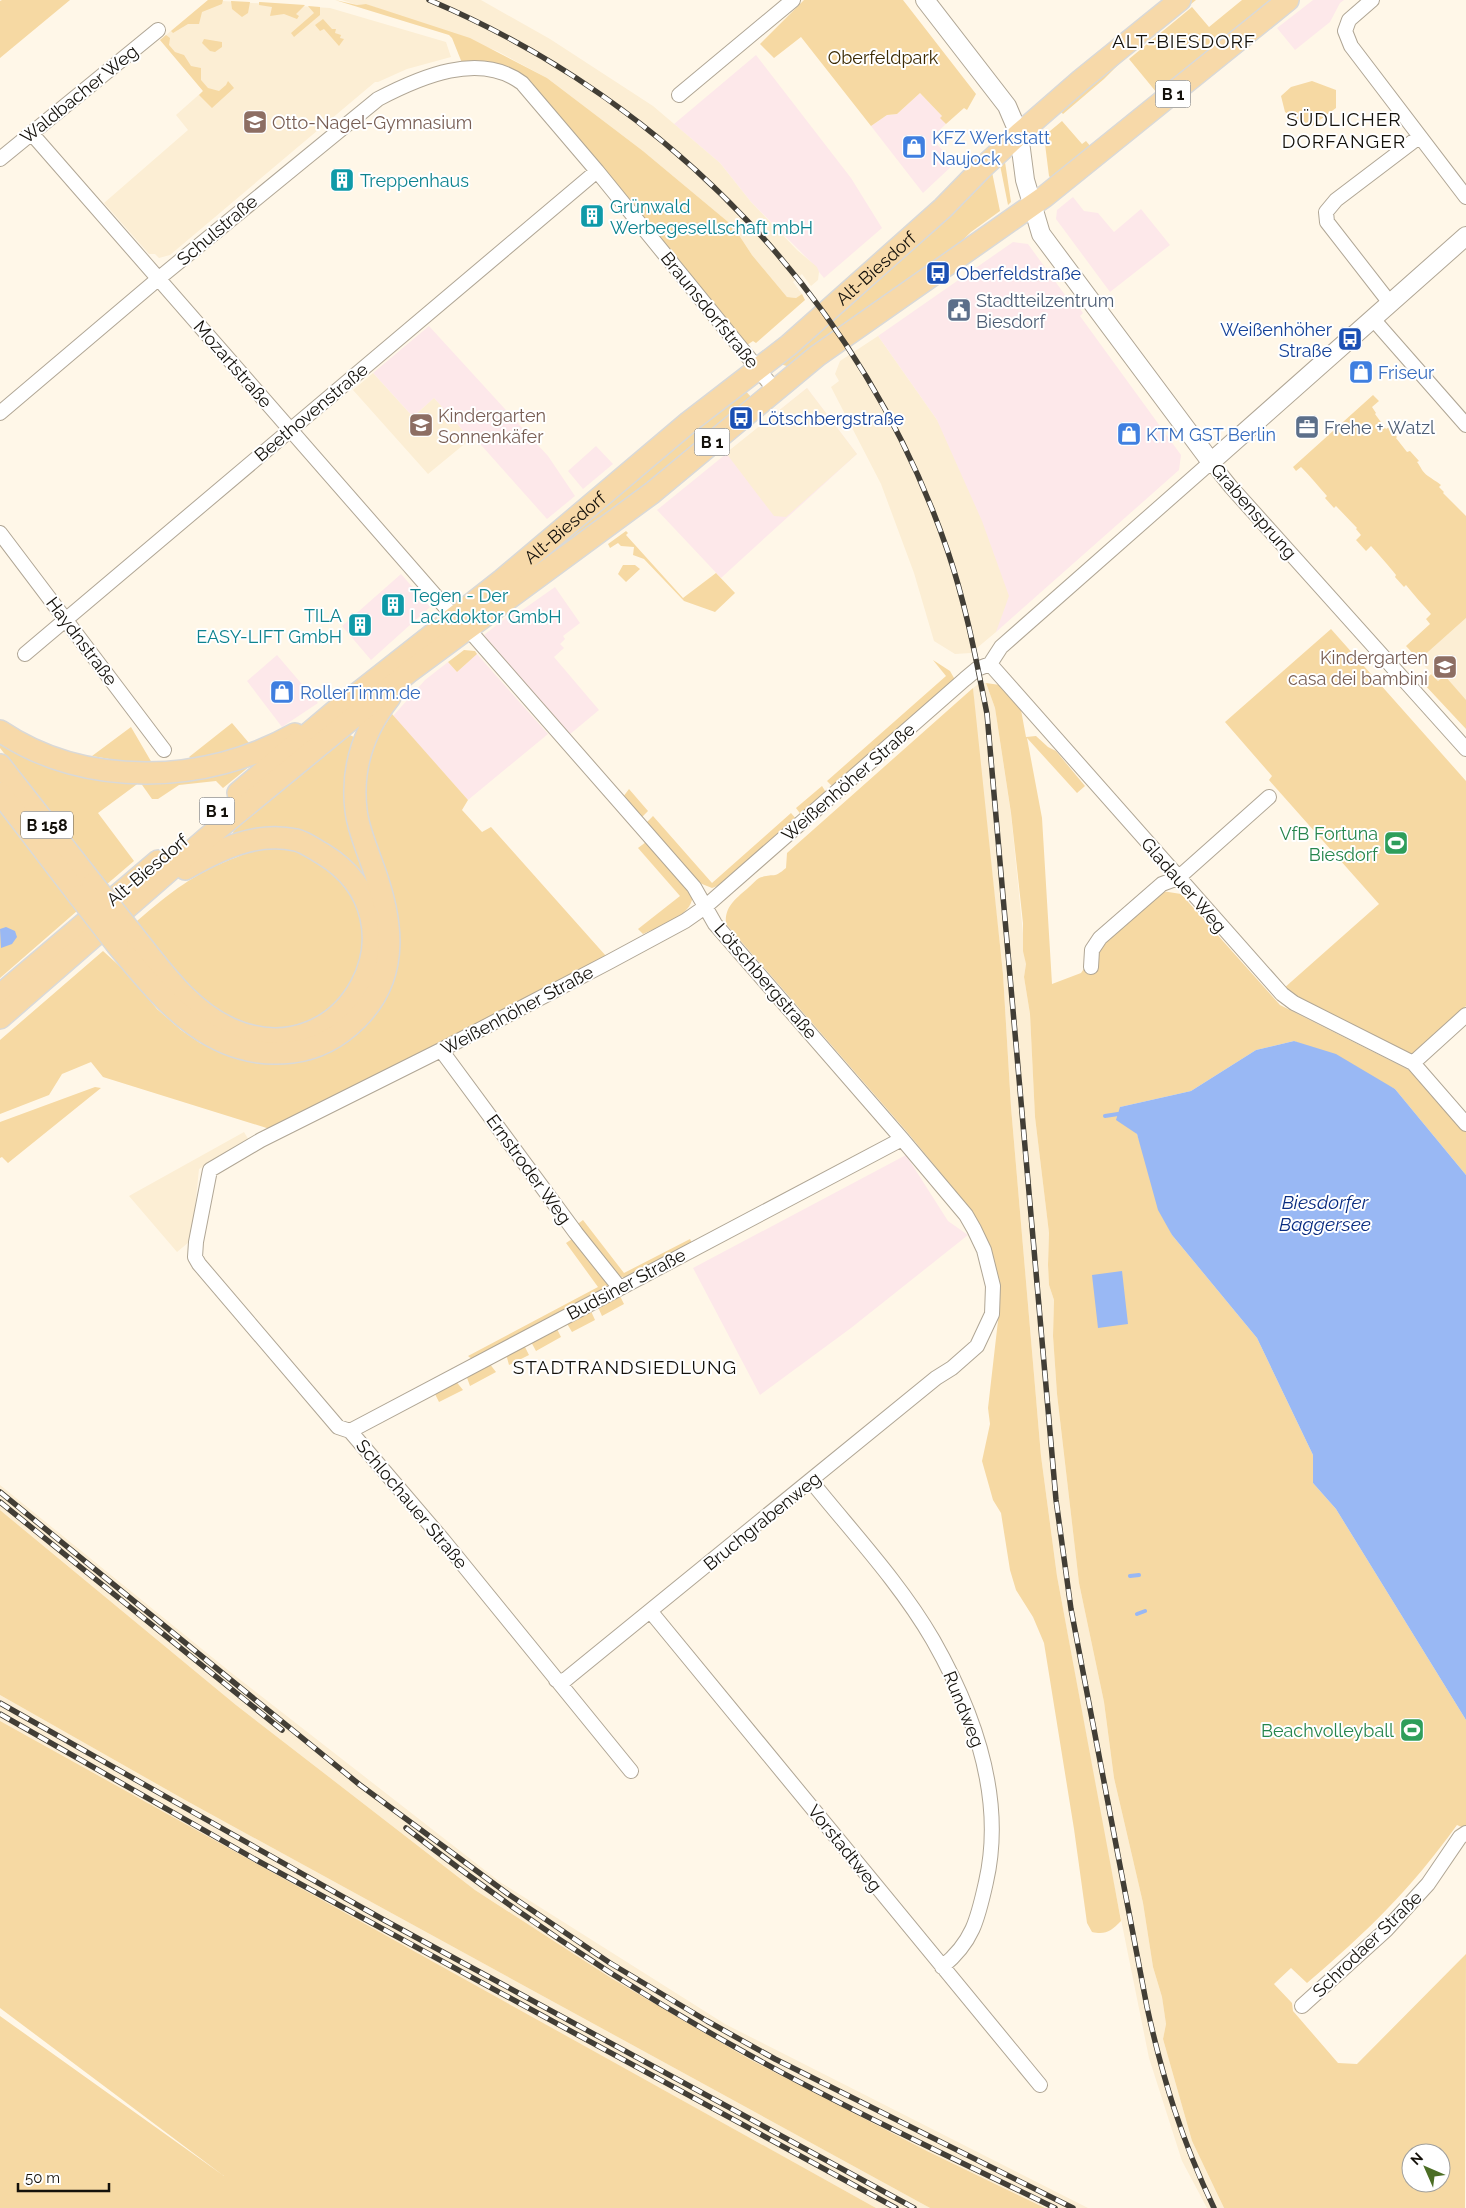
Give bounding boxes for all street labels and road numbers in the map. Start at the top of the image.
street label: Waldbacher Weg [16,40,142,148]
road number: B 1 [1156,80,1190,108]
street label: Schulstraße [173,190,262,270]
street label: Alt-Biesdorf [831,226,921,309]
street label: Braunsdorfstraße [657,248,764,373]
street label: Mozartstraße [189,316,277,412]
street label: Beethovenstraße [250,358,372,466]
road number: B 1 [694,428,730,456]
street label: Grabensprung [1207,459,1301,563]
street label: Alt-Biesdorf [519,486,610,568]
street label: Haydnstraße [42,593,122,690]
street label: Weißenhöher Straße [777,718,919,845]
road number: B 1 [200,798,234,824]
road number: B 158 [21,812,73,838]
street label: Alt-Biesdorf [102,829,193,910]
street label: Gladauer Weg [1137,833,1231,937]
street label: Lötschbergstraße [710,919,822,1043]
street label: Weißenhöher Straße [437,961,597,1059]
street label: Ernstroder Weg [482,1110,576,1228]
street label: Budsiner Straße [563,1244,689,1324]
street label: Schlochauer Straße [352,1435,472,1573]
street label: Bruchgrabenweg [699,1467,825,1575]
street label: Rundweg [939,1668,989,1750]
street label: Vorstadtweg [804,1800,886,1896]
street label: Schrodaer Straße [1308,1886,1426,2001]

